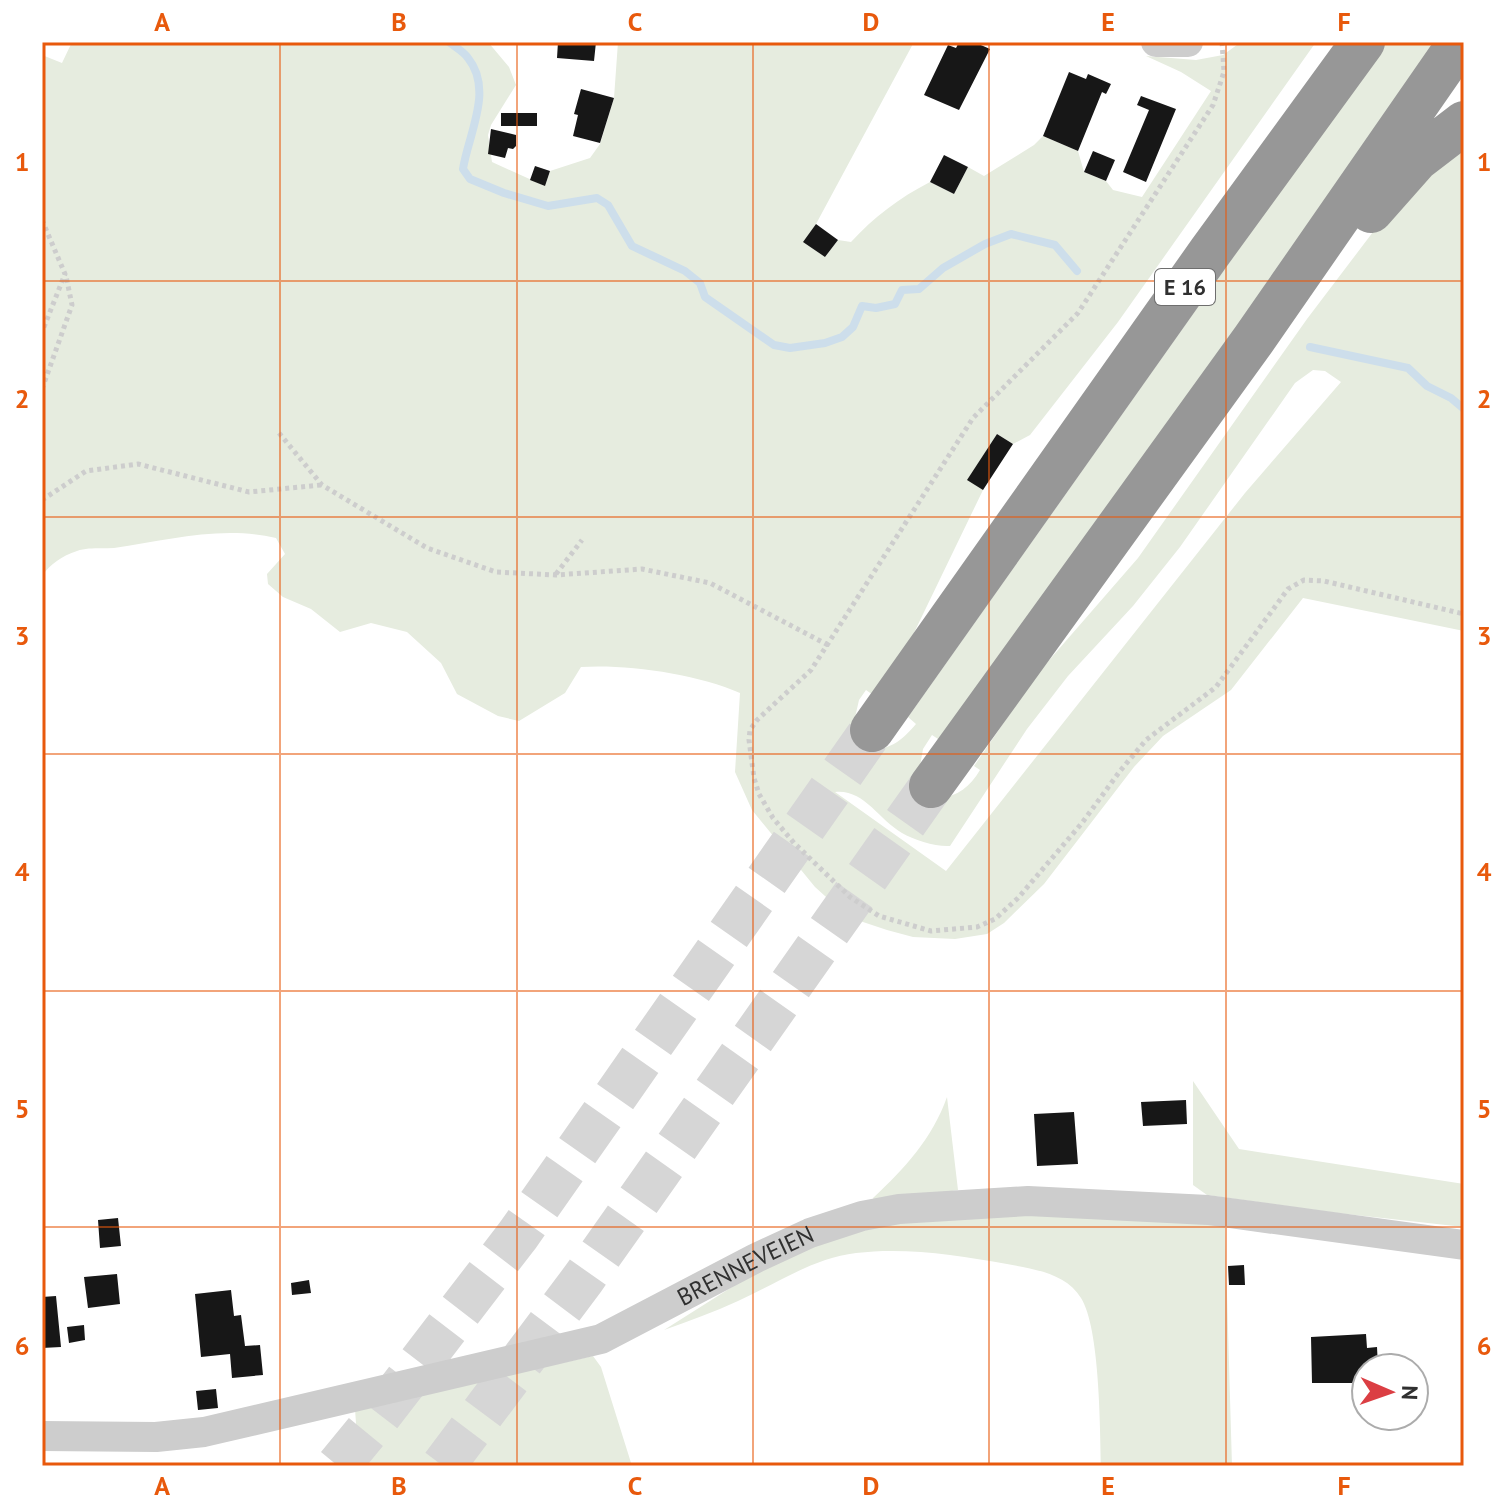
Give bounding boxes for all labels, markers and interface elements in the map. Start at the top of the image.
text: A [154,5,170,38]
text: B [391,5,407,38]
text: C [628,5,642,38]
text: D [863,5,879,38]
text: E [1101,5,1115,38]
text: F [1337,5,1351,38]
text: 1 [15,145,29,178]
text: 1 [1477,145,1491,178]
road number: E 16 [1155,269,1215,305]
text: 2 [15,382,29,415]
text: 2 [1477,382,1491,415]
text: 3 [15,619,29,652]
text: 3 [1477,619,1491,652]
text: 4 [15,855,30,888]
text: 4 [1477,855,1492,888]
text: 5 [15,1092,29,1125]
text: 5 [1477,1092,1491,1125]
street label: BRENNEVEIEN [671,1218,818,1312]
text: 6 [15,1329,29,1362]
text: 6 [1477,1329,1491,1362]
north arrow [1350,1352,1430,1432]
text: N [1396,1385,1424,1400]
text: A [154,1469,170,1502]
text: B [391,1469,407,1502]
text: C [628,1469,642,1502]
text: D [863,1469,879,1502]
text: E [1101,1469,1115,1502]
text: F [1337,1469,1351,1502]

